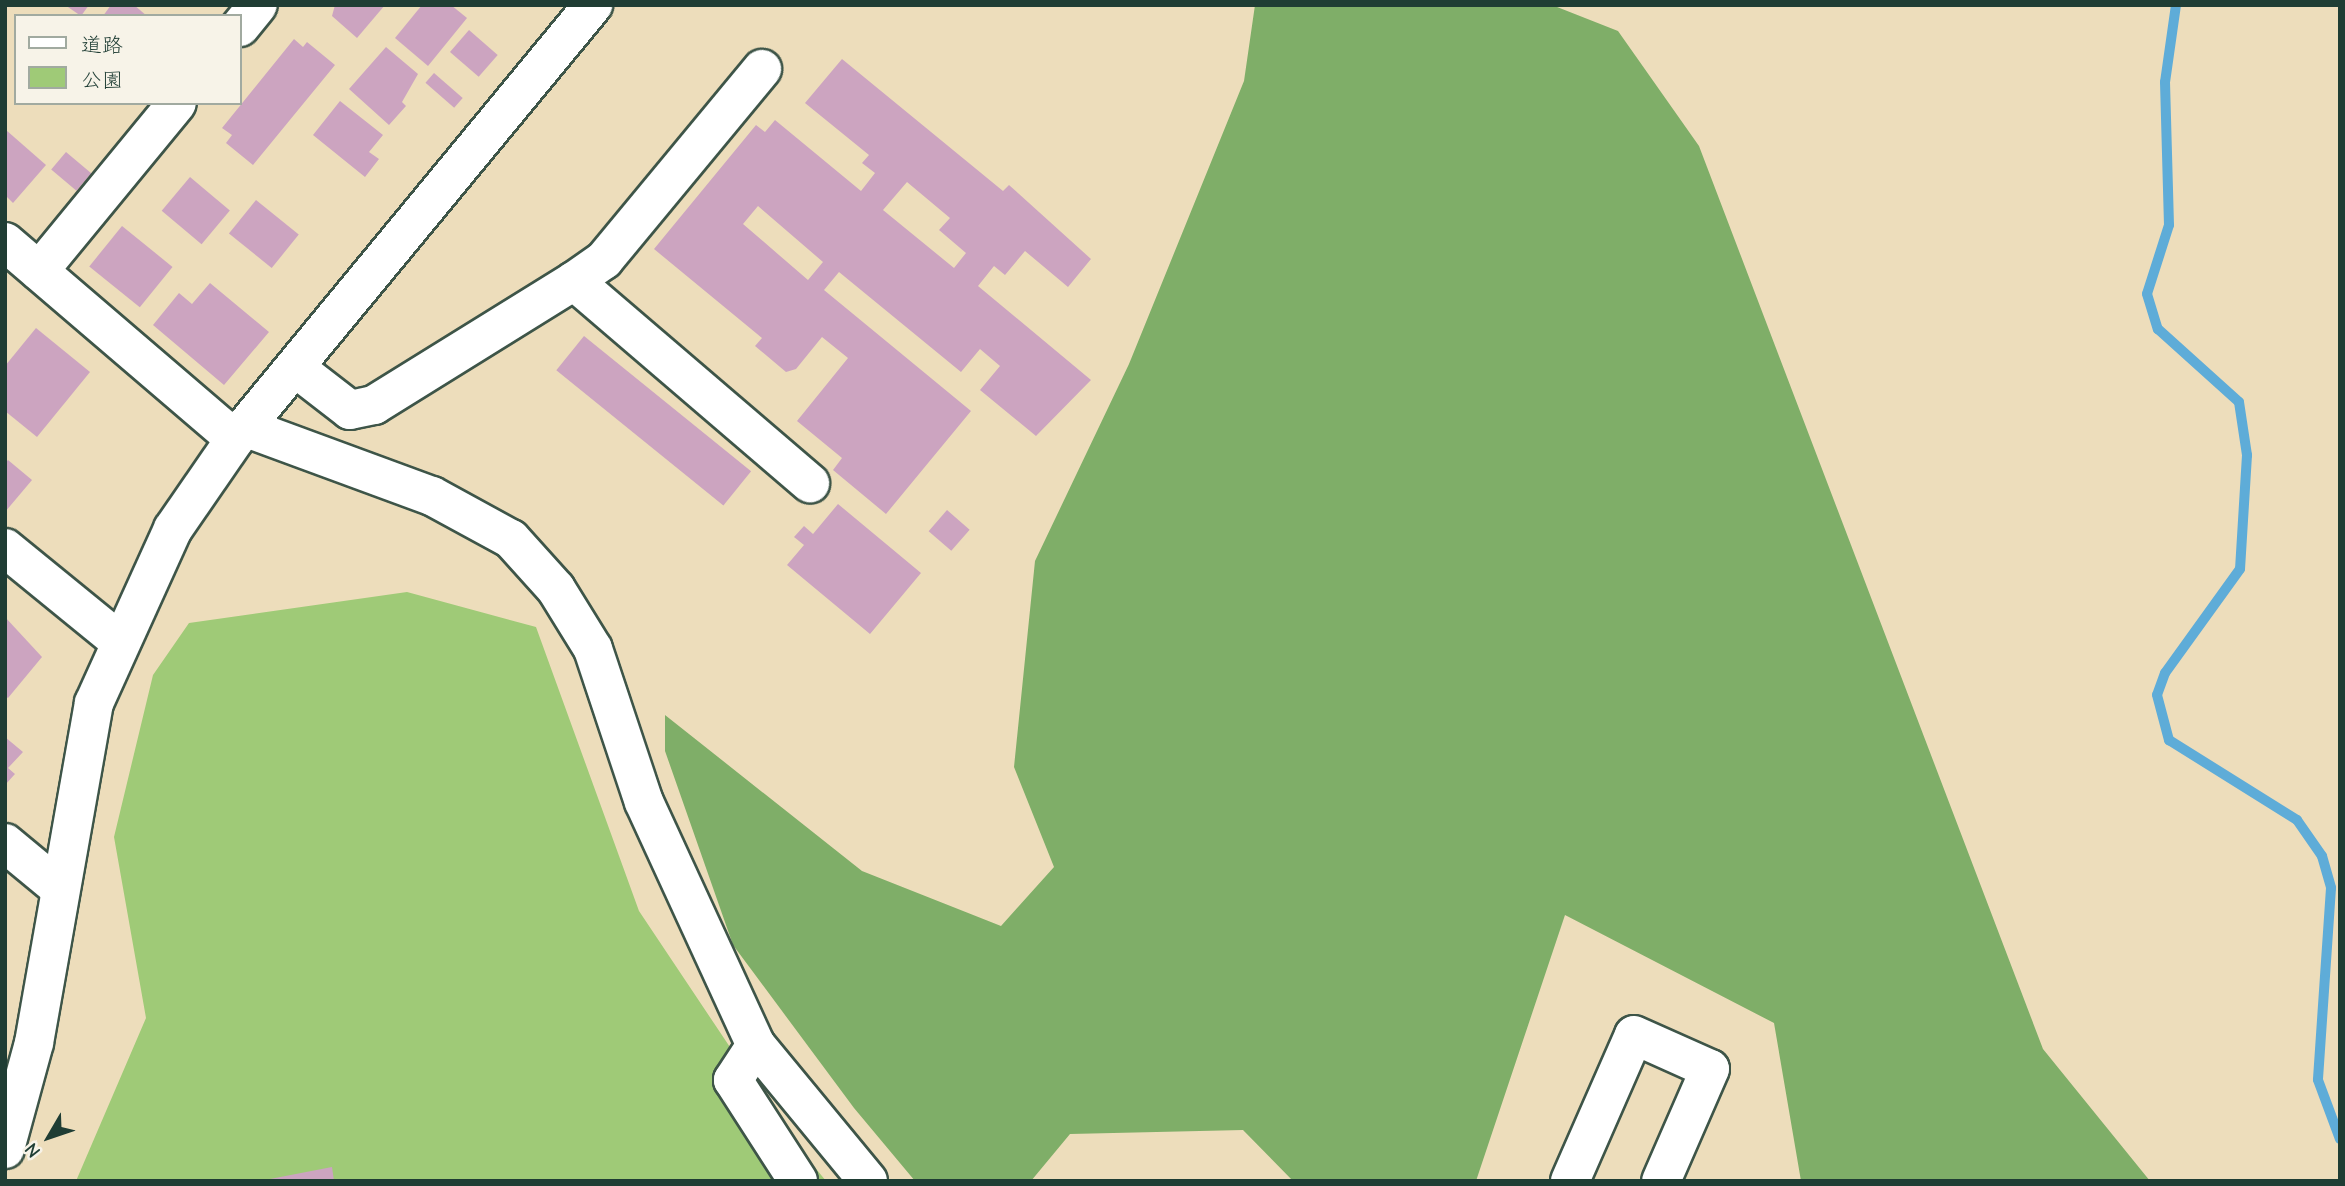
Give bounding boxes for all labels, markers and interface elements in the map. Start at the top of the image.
legend [14,14,242,105]
text: 道路 [81,33,123,57]
text: 公園 [81,68,123,92]
north arrow [14,1102,84,1172]
text: N [20,1138,45,1162]

